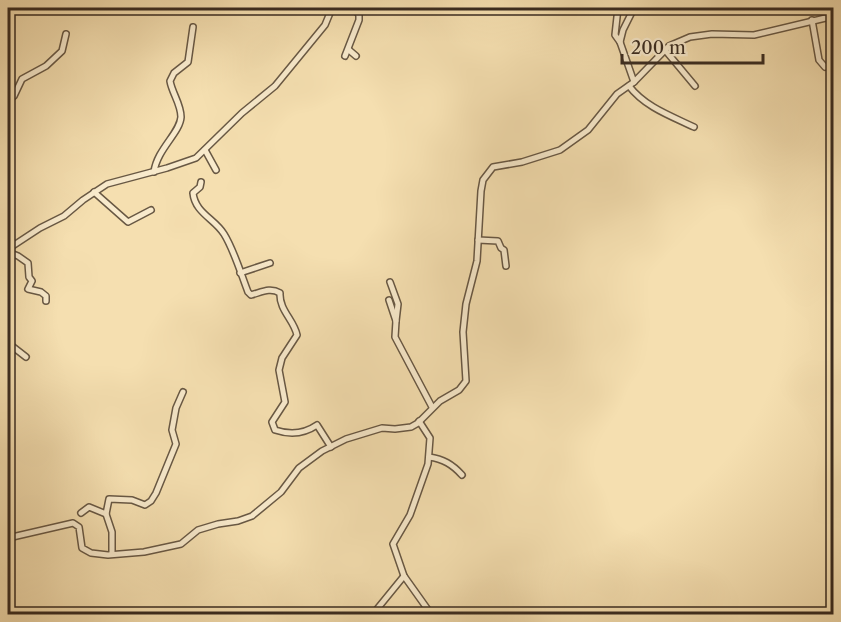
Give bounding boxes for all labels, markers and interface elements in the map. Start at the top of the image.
scale bar [622,27,763,65]
text: 200 m [631,37,686,59]

